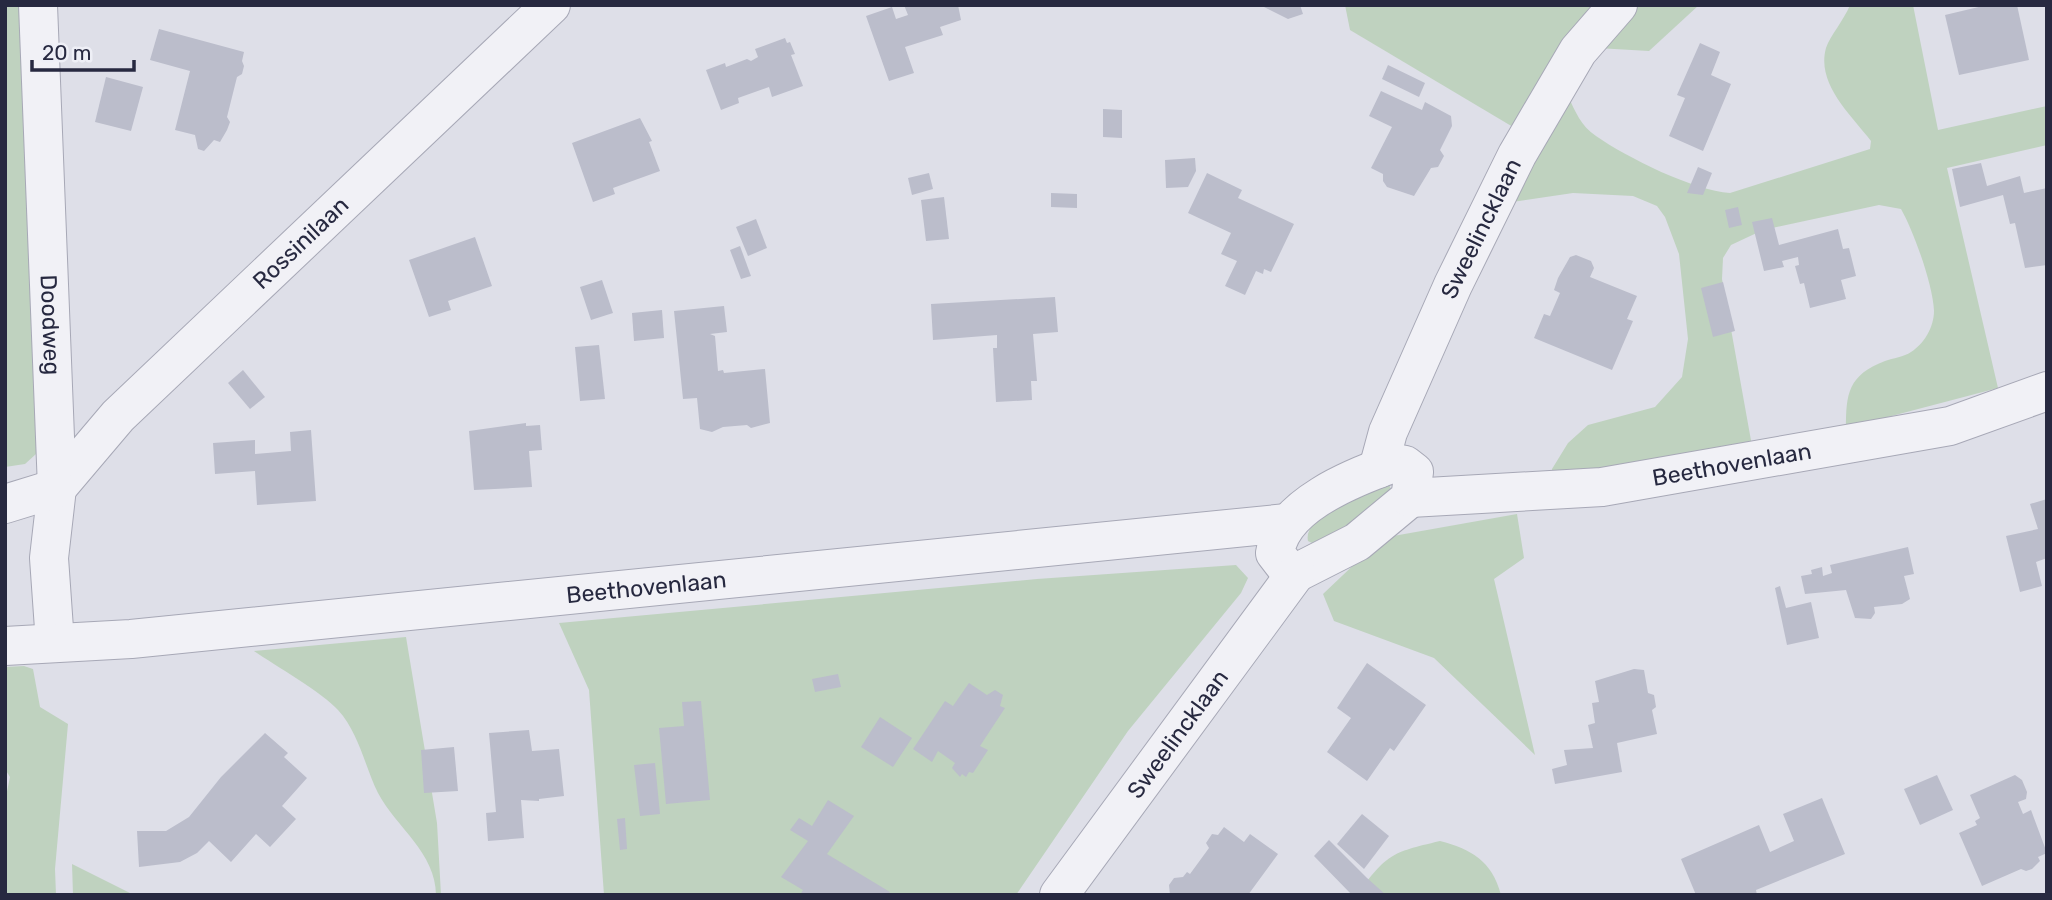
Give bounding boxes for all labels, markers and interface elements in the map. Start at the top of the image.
scale bar [32,28,133,72]
text: 20 m [42,40,91,65]
street label: Sweelincklaan [1435,154,1527,303]
street label: Rossinilaan [247,191,354,295]
street label: Doodweg [35,274,67,376]
street label: Beethovenlaan [1650,437,1813,492]
street label: Beethovenlaan [565,565,728,609]
street label: Sweelincklaan [1121,664,1234,804]

